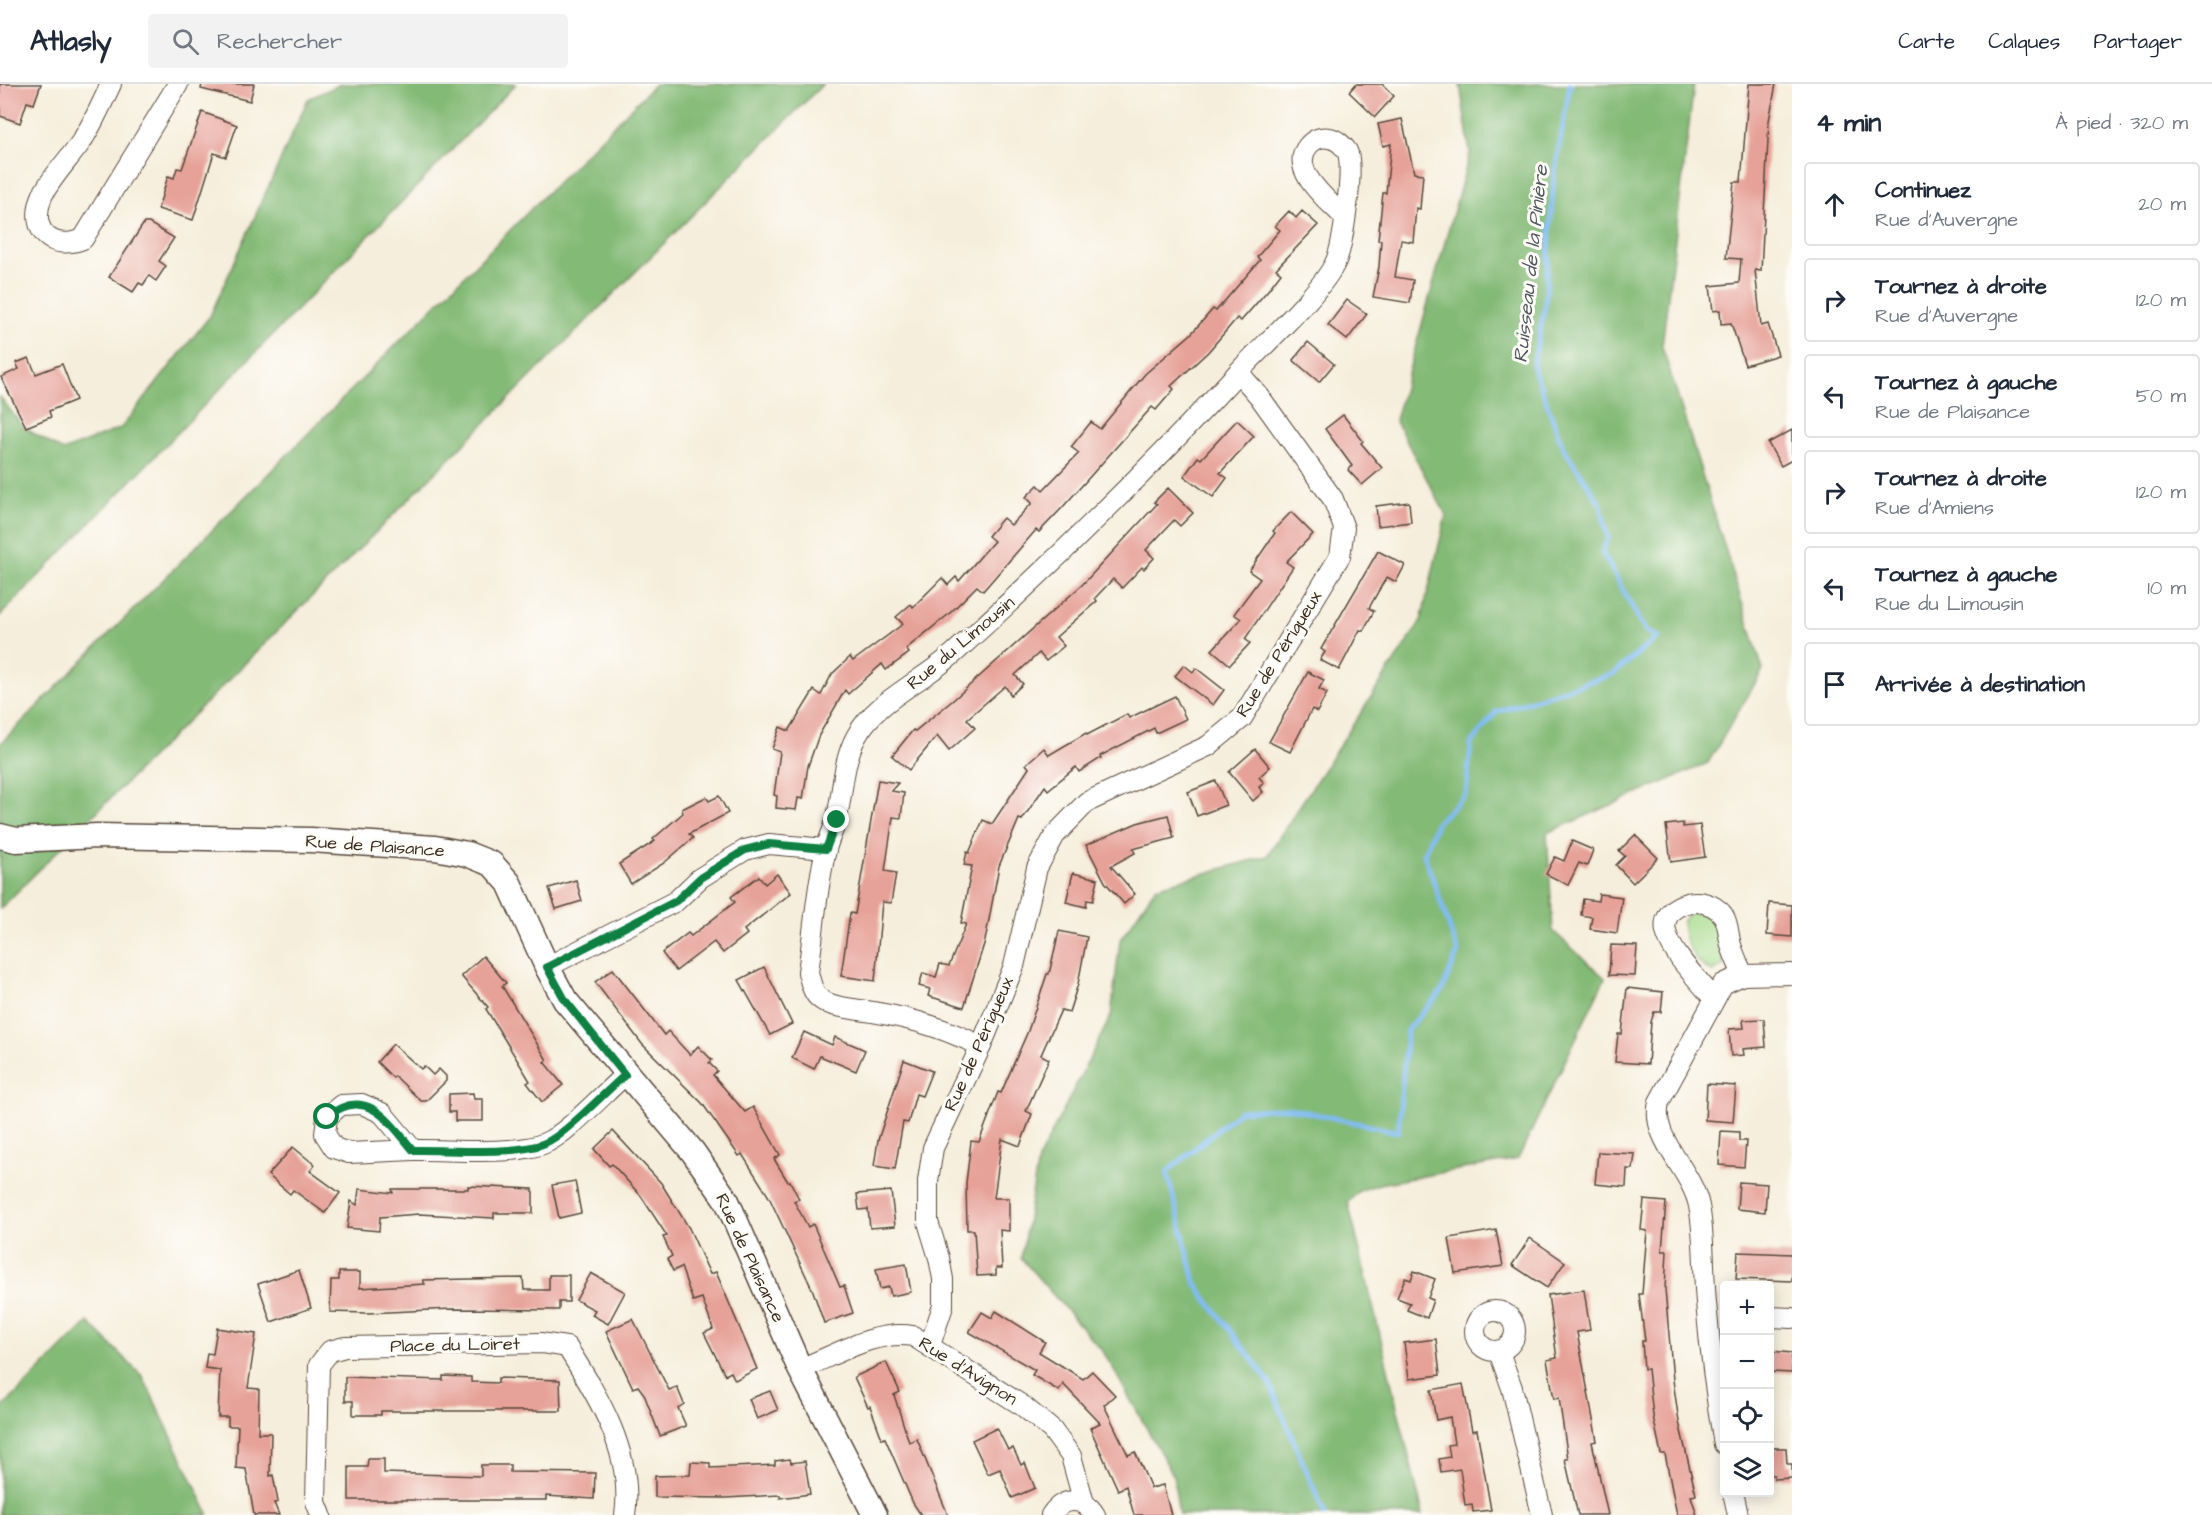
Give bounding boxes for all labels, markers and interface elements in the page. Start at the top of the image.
search box [148,14,568,68]
text: Atlasly [30,22,112,61]
icon: search [169,25,202,58]
text: Rechercher [217,26,342,57]
text: Carte [1898,27,1955,56]
text: Calques [1988,27,2060,56]
text: Partager [2093,27,2182,56]
text: 4 min [1816,105,1881,141]
text: À pied · 320 m [2055,109,2188,137]
water label: Ruisseau de la Pinière [1507,163,1555,364]
text: Continuez [1875,175,1971,206]
icon: ahead [1818,188,1851,221]
text: 20 m [2138,190,2186,218]
text: Rue d'Auvergne [1875,206,2018,234]
text: Tournez à droite [1875,271,2047,302]
icon: right [1818,284,1851,317]
text: 120 m [2136,286,2186,314]
text: Rue d'Auvergne [1875,302,2018,330]
text: Tournez à gauche [1875,367,2057,398]
icon: left [1818,380,1851,413]
text: 50 m [2136,382,2186,410]
text: Rue de Plaisance [1875,398,2030,426]
text: Tournez à droite [1875,463,2047,494]
icon: right [1818,476,1851,509]
text: 120 m [2136,478,2186,506]
text: Rue d'Amiens [1875,494,1994,522]
text: Tournez à gauche [1875,559,2057,590]
icon: left [1818,572,1851,605]
text: 10 m [2147,574,2186,602]
street label: Rue de Périgueux [1230,586,1329,723]
street label: Rue du Limousin [902,590,1020,696]
text: Rue du Limousin [1875,590,2024,618]
icon: arrive [1818,668,1851,701]
text: Arrivée à destination [1875,669,2085,700]
route end [823,806,849,832]
street label: Rue de Plaisance [304,829,446,863]
street label: Rue de Périgueux [938,972,1021,1116]
route start [313,1103,339,1129]
street label: Rue de Plaisance [709,1189,791,1327]
map controls [1720,1281,1774,1497]
button: + [1720,1281,1774,1335]
street label: Place du Loiret [390,1331,521,1359]
street label: Rue d'Avignon [913,1331,1022,1412]
button: − [1720,1335,1774,1389]
button: locate [1720,1389,1774,1443]
button: layers [1720,1443,1774,1497]

